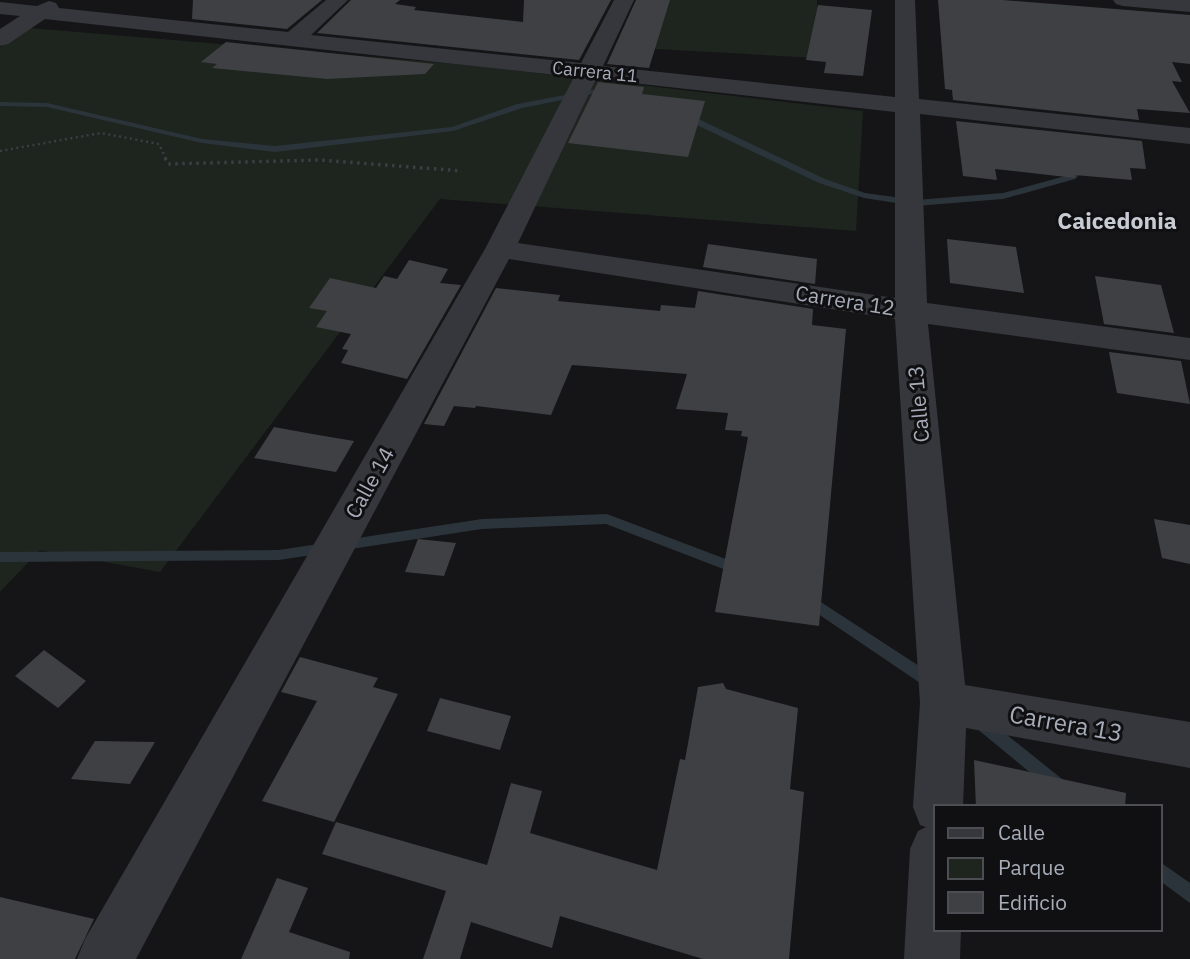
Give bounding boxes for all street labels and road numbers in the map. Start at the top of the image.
street label: Carrera 11 [551,56,639,87]
street label: Carrera 12 [794,278,897,322]
street label: Calle 13 [901,364,935,444]
street label: Calle 14 [338,442,400,523]
street label: Carrera 13 [1007,697,1125,749]

